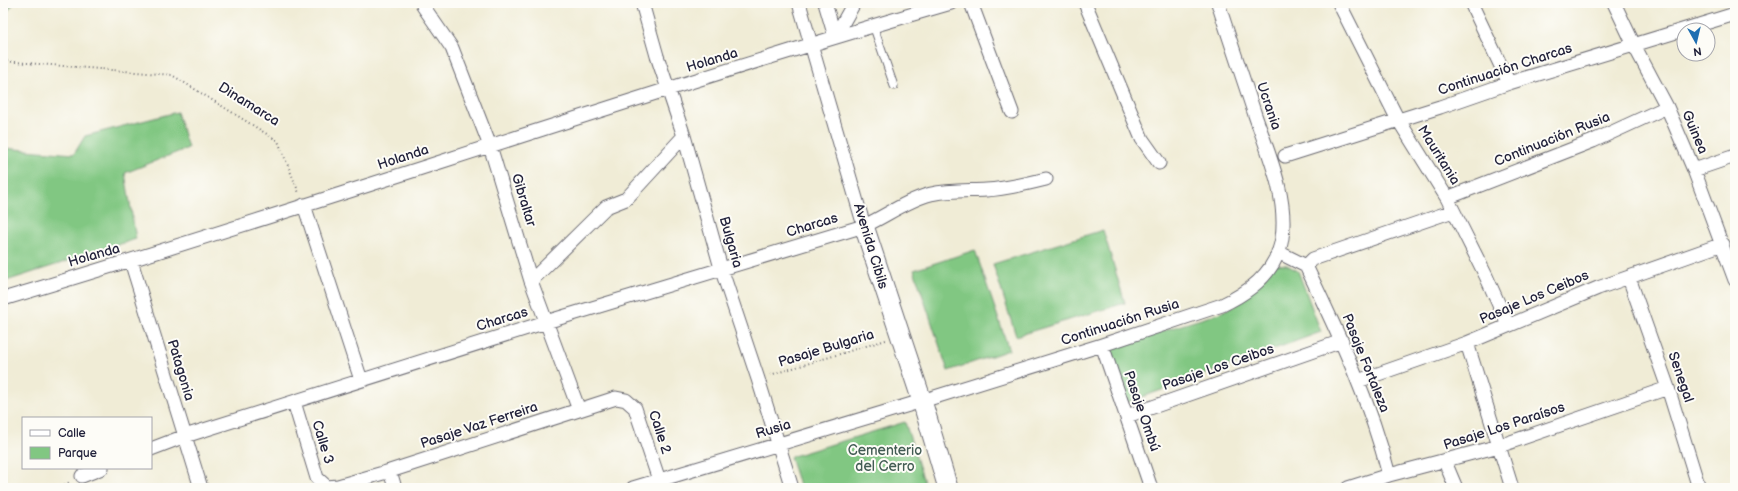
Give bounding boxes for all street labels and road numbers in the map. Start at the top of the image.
street label: Continuación Charcas [1436,39,1574,99]
street label: Holanda [684,44,740,76]
street label: Dinamarca [215,79,283,130]
street label: Ucrania [1253,80,1285,132]
street label: Continuación Rusia [1492,108,1612,170]
street label: Guinea [1678,108,1712,156]
street label: Mauritania [1414,122,1464,188]
street label: Holanda [375,141,431,173]
street label: Gibraltar [508,172,540,229]
street label: Avenida Cibils [850,201,892,291]
street label: Charcas [784,209,840,241]
street label: Bulgaria [716,214,746,270]
street label: Holanda [66,240,122,270]
street label: Pasaje Los Ceibos [1477,266,1591,328]
street label: Continuación Rusia [1059,295,1181,349]
street label: Charcas [474,303,530,335]
street label: Pasaje Fortaleza [1338,311,1394,415]
street label: Pasaje Bulgaria [776,325,876,371]
street label: Patagonia [164,337,198,403]
street label: Pasaje Los Ceibos [1160,340,1276,394]
street label: Senegal [1664,350,1698,404]
street label: Pasaje Ombú [1120,368,1164,454]
street label: Pasaje Vaz Ferreira [418,398,540,452]
street label: Pasaje Los Paraísos [1441,398,1567,454]
street label: Calle 2 [645,408,675,456]
street label: Rusia [753,416,793,442]
street label: Calle 3 [308,418,338,466]

